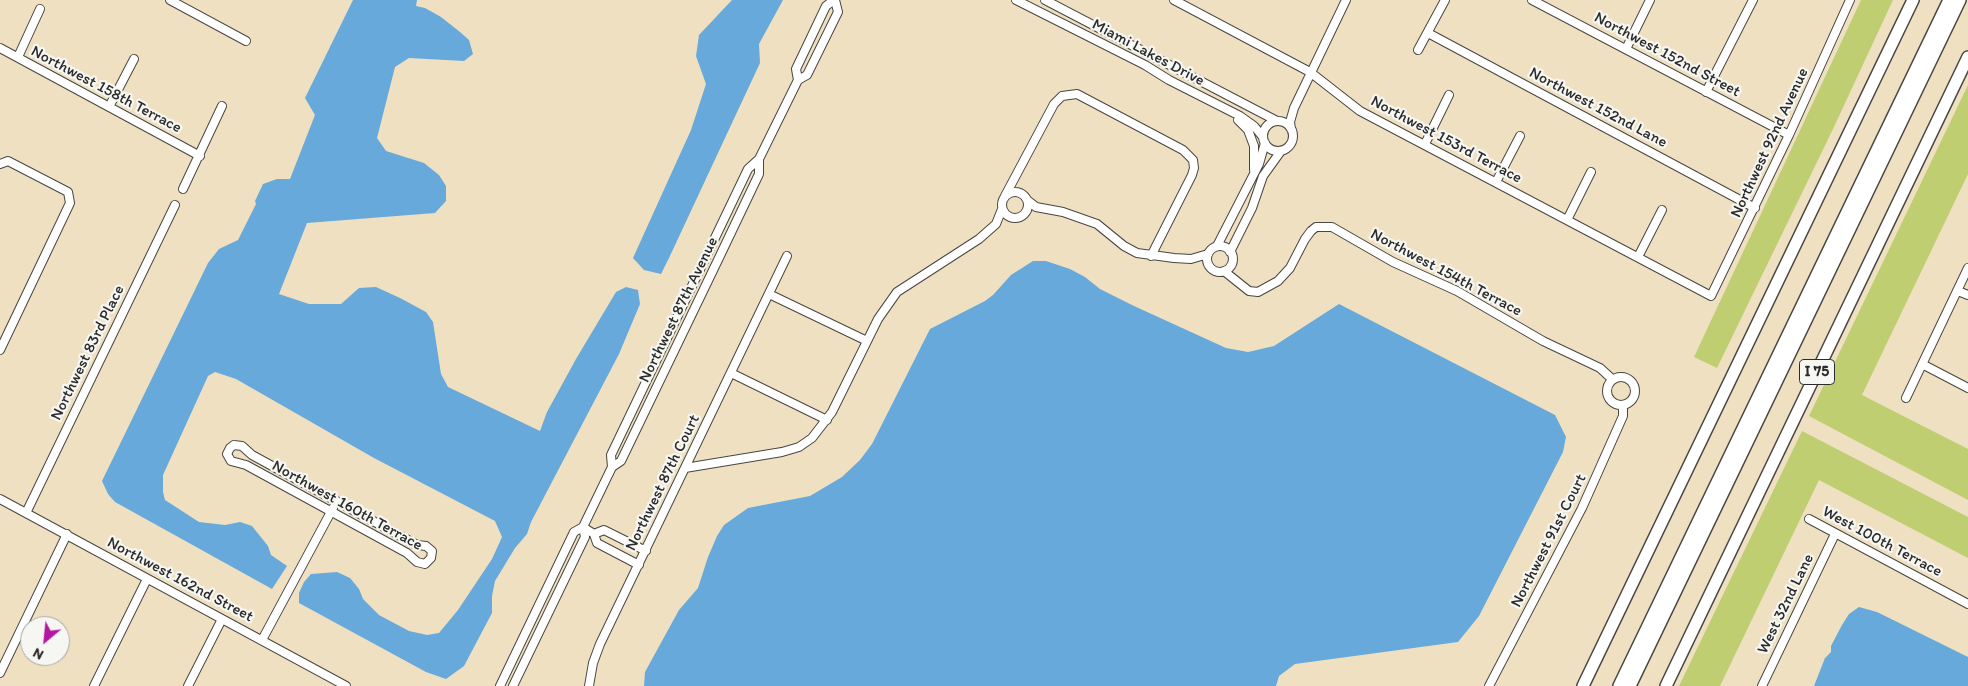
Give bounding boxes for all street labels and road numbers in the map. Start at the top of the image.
street label: Northwest 152nd Street [1591,8,1743,102]
street label: Miami Lakes Drive [1088,15,1208,91]
street label: Northwest 158th Terrace [27,42,185,138]
street label: Northwest 152nd Lane [1526,63,1670,153]
street label: Northwest 92nd Avenue [1727,65,1813,221]
street label: Northwest 153rd Terrace [1367,92,1525,188]
street label: Northwest 154th Terrace [1367,225,1525,321]
street label: Northwest 87th Avenue [635,234,723,386]
street label: Northwest 83rd Place [47,282,129,424]
road number: I 75 [1800,360,1834,384]
street label: Northwest 87th Court [622,412,704,554]
street label: Northwest 160th Terrace [268,457,426,555]
street label: Northwest 91st Court [1507,471,1591,611]
street label: West 100th Terrace [1819,502,1945,582]
street label: Northwest 162nd Street [104,533,256,627]
street label: West 32nd Lane [1754,551,1818,657]

